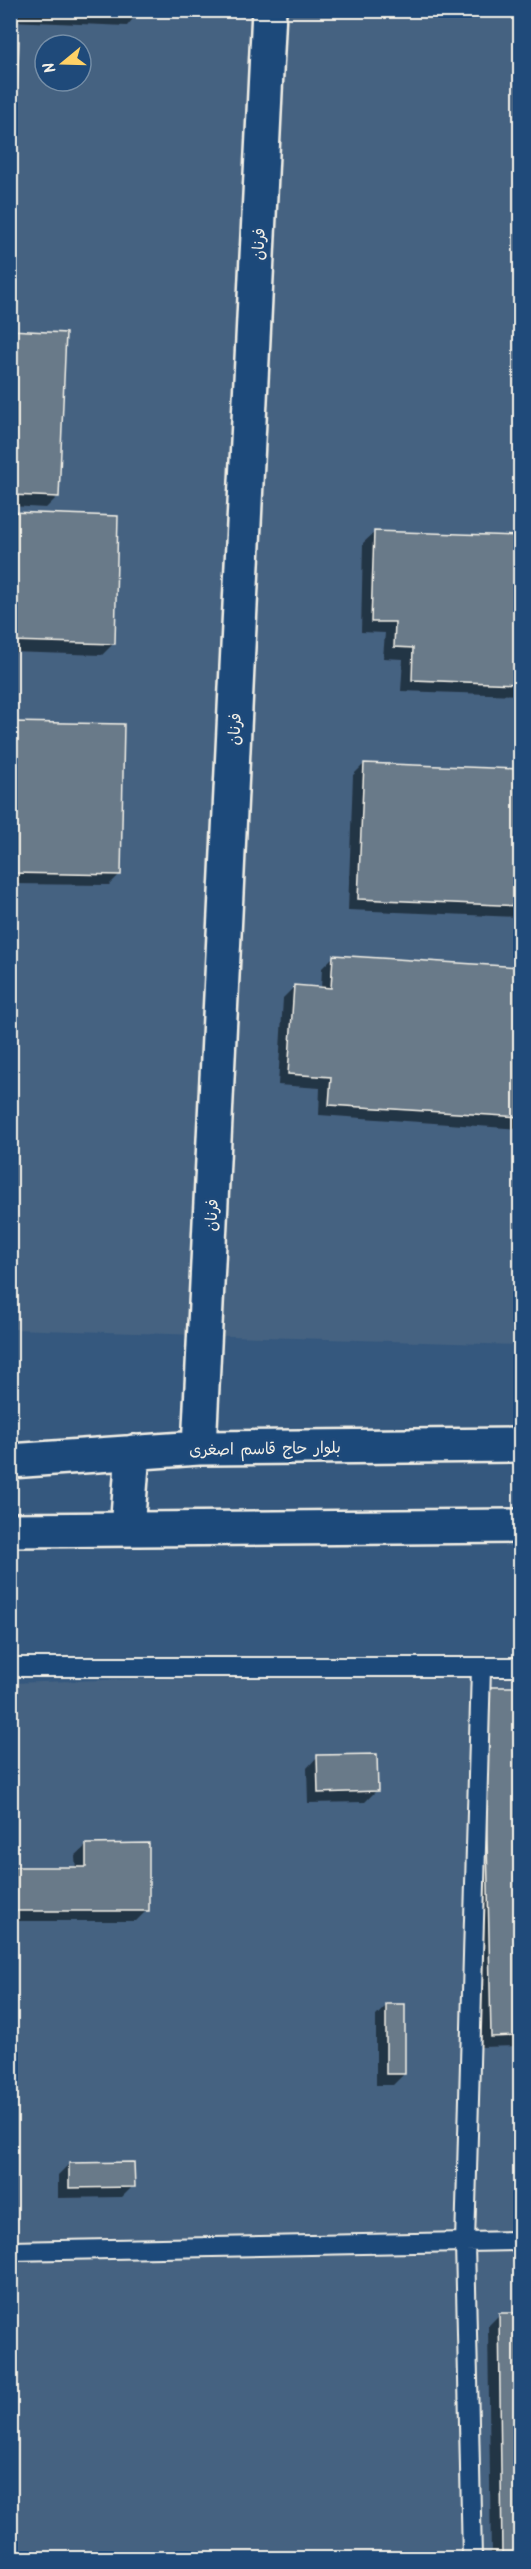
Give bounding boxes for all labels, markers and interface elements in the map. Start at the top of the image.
north arrow [33,33,93,93]
text: N [37,59,64,76]
street label: فرنان [246,227,273,261]
street label: فرنان [222,712,249,746]
street label: فرنان [199,1198,226,1232]
street label: بلوار حاج قاسم اصغری [189,1436,341,1463]

